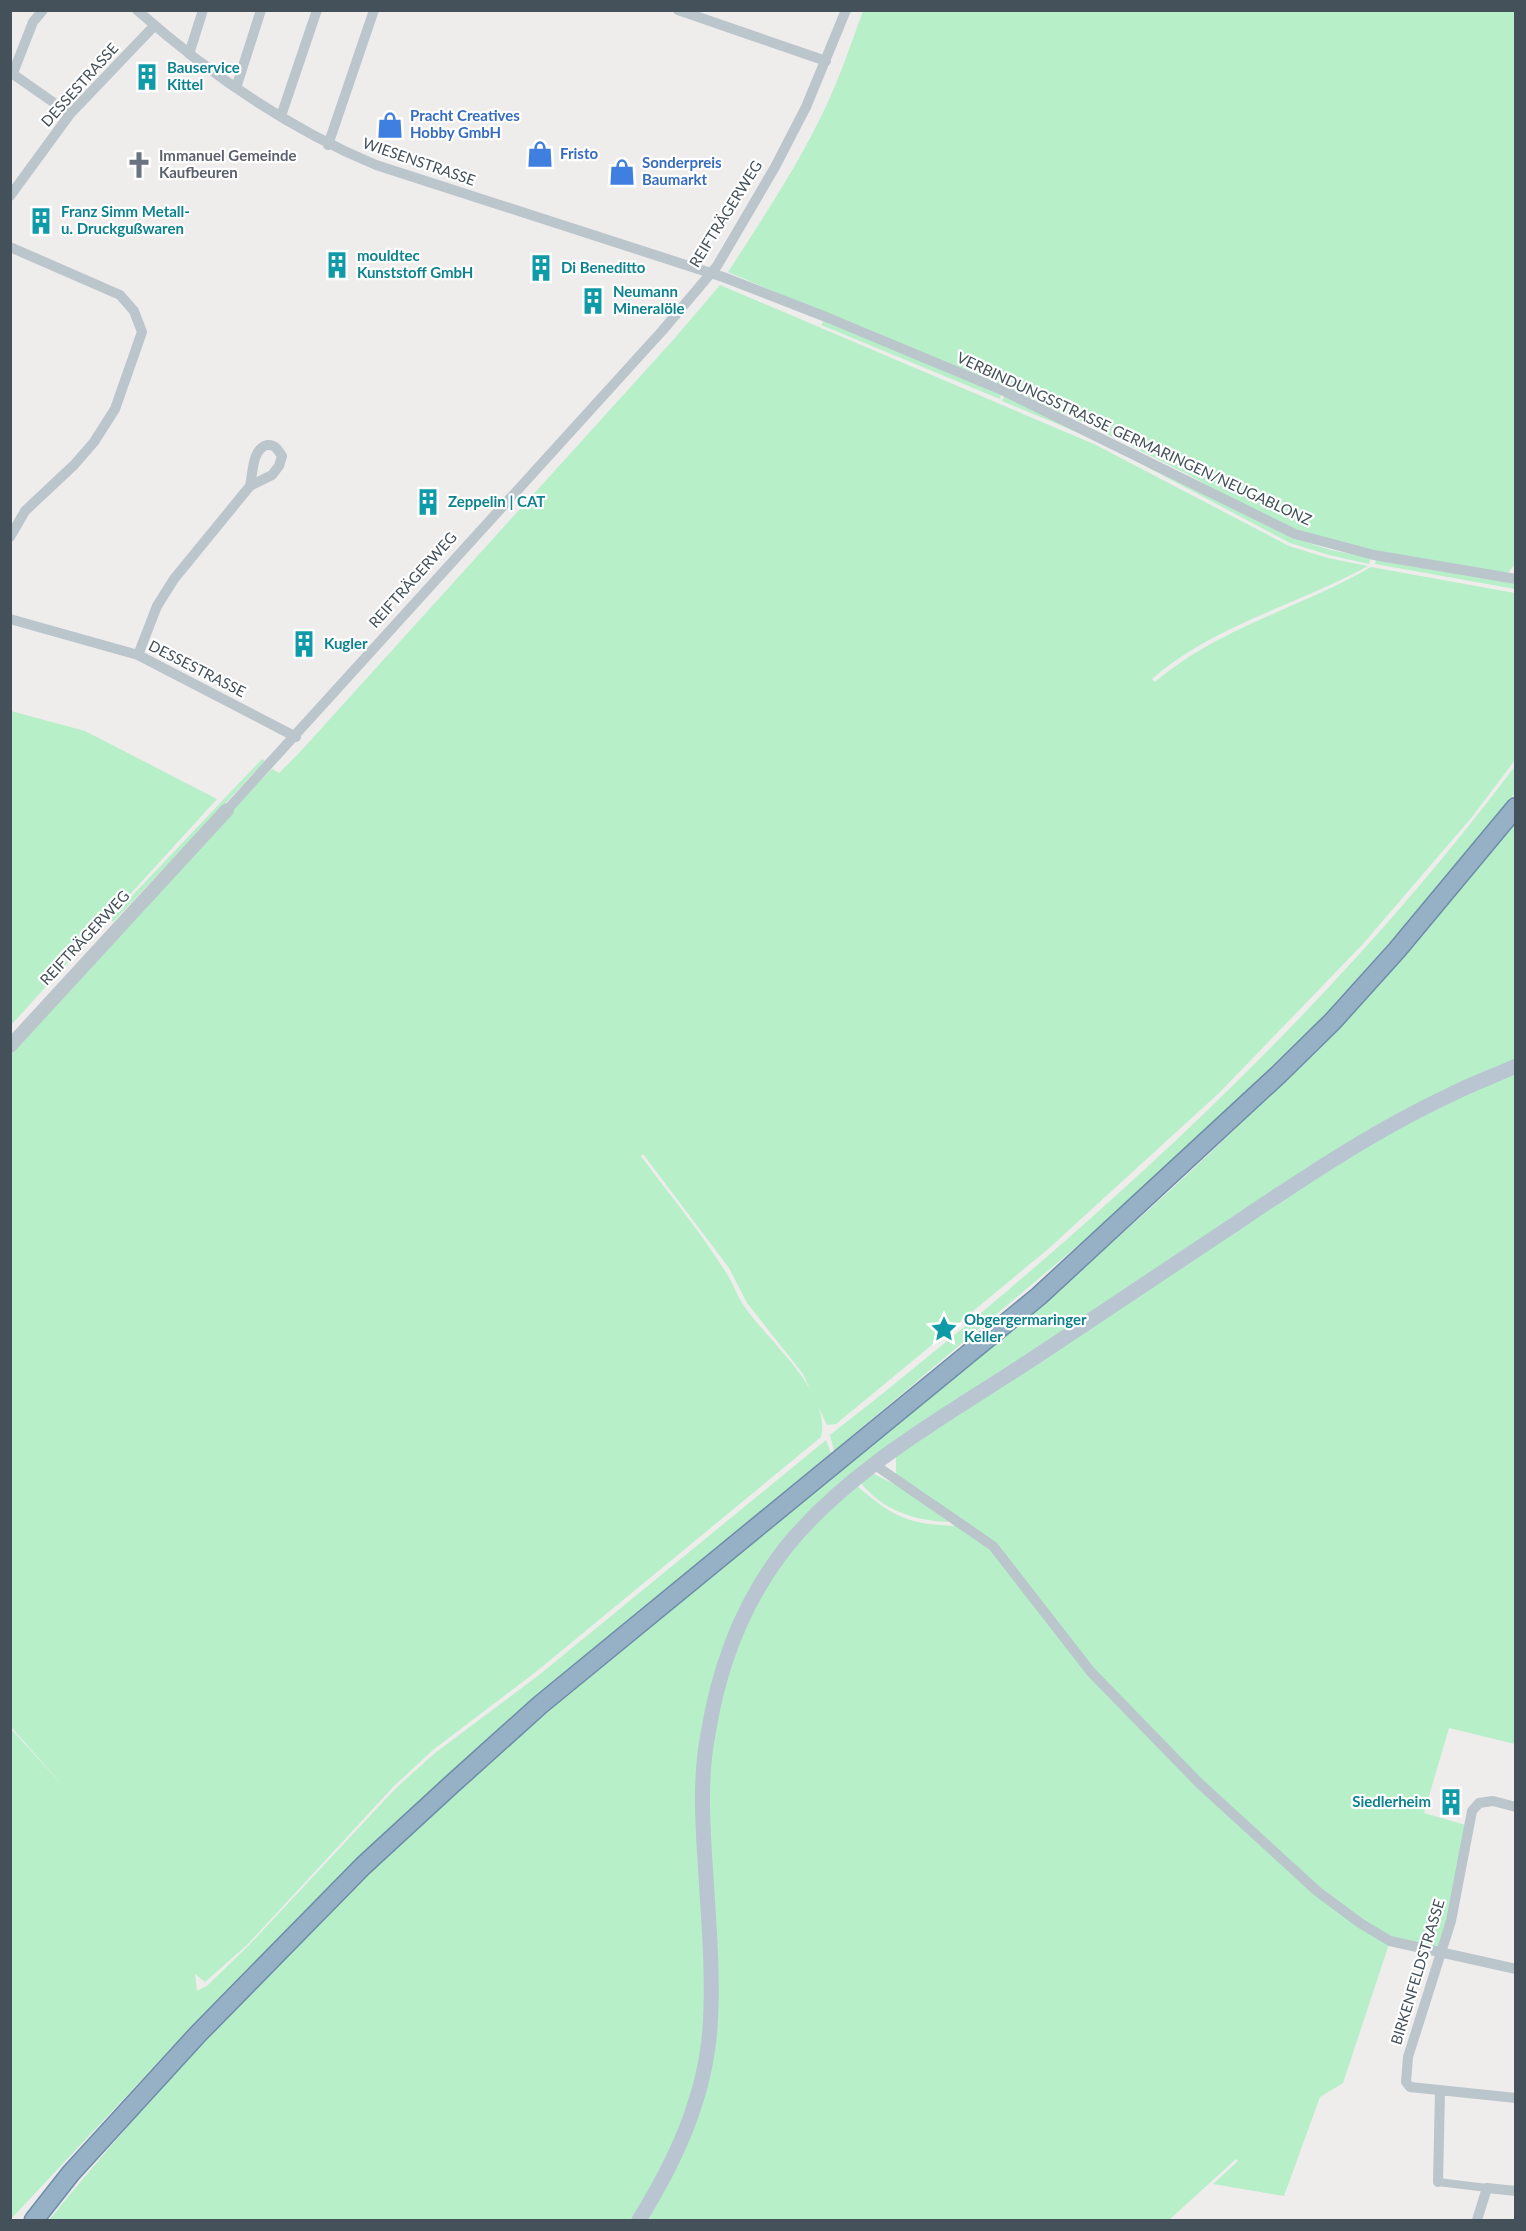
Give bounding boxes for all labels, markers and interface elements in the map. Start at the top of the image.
street label: DESSESTRASSE [37,39,122,130]
place label: Bauservice Kittel [167,58,240,93]
building icon: Bauservice Kittel [132,62,162,92]
place label: Pracht Creatives Hobby GmbH [410,106,520,141]
shop icon: Pracht Creatives Hobby GmbH [375,110,405,140]
street label: WIESENSTRASSE [361,133,478,189]
shop icon: Fristo [525,139,555,169]
place label: Fristo [560,144,598,162]
place label: Immanuel Gemeinde Kaufbeuren [159,146,297,181]
church icon: Immanuel Gemeinde Kaufbeuren [124,150,154,180]
place label: Sonderpreis Baumarkt [642,153,722,188]
shop icon: Sonderpreis Baumarkt [607,157,637,187]
street label: REIFTRÄGERWEG [685,157,765,270]
place label: Franz Simm Metall- u. Druckgußwaren [61,202,190,237]
building icon: Franz Simm Metall- u. Druckgußwaren [26,206,56,236]
place label: mouldtec Kunststoff GmbH [357,246,473,281]
building icon: mouldtec Kunststoff GmbH [322,250,352,280]
building icon: Di Beneditto [526,253,556,283]
place label: Di Beneditto [561,258,646,276]
place label: Neumann Mineralöle [613,282,685,317]
building icon: Neumann Mineralöle [578,286,608,316]
street label: VERBINDUNGSSTRASSE GERMARINGEN/NEUGABLONZ [954,348,1315,529]
building icon: Zeppelin | CAT [413,487,443,517]
place label: Zeppelin | CAT [448,492,545,510]
street label: REIFTRÄGERWEG [365,528,460,631]
building icon: Kugler [289,629,319,659]
place label: Kugler [324,634,368,652]
street label: DESSESTRASSE [146,636,249,700]
street label: REIFTRÄGERWEG [36,886,133,988]
place label: Obgergermaringer Keller [964,1310,1087,1345]
place icon: Obgergermaringer Keller [929,1314,959,1344]
building icon: Siedlerheim [1436,1787,1466,1817]
place label: Siedlerheim [1352,1792,1431,1810]
street label: BIRKENFELDSTRASSE [1386,1897,1448,2047]

